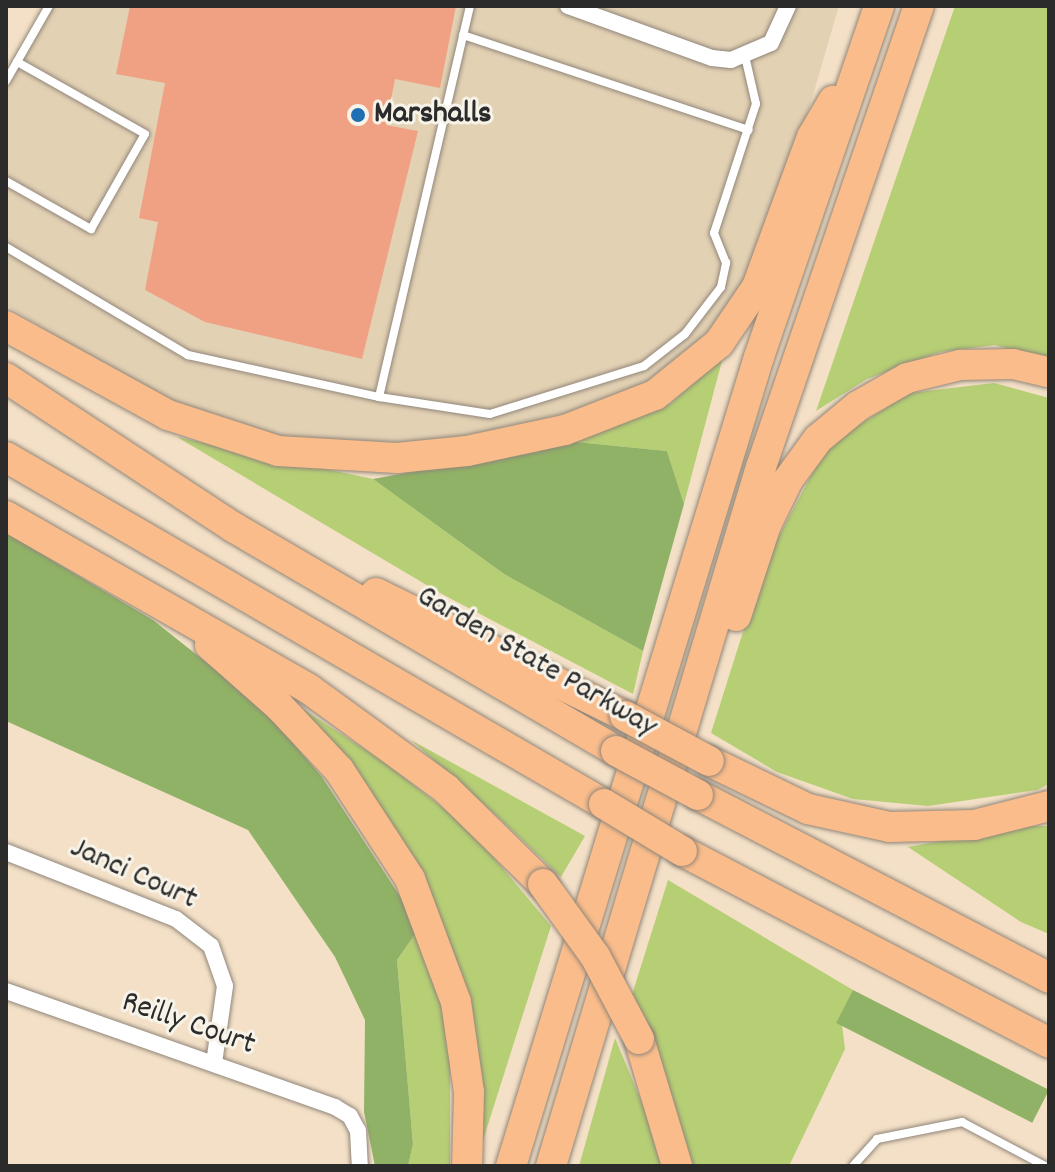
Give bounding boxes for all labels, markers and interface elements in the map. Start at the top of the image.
place label: Marshalls [374,96,491,134]
marker: Marshalls [349,106,367,124]
street label: Garden State Parkway [409,579,663,747]
street label: Janci Court [64,830,202,920]
street label: Reilly Court [116,984,260,1066]

